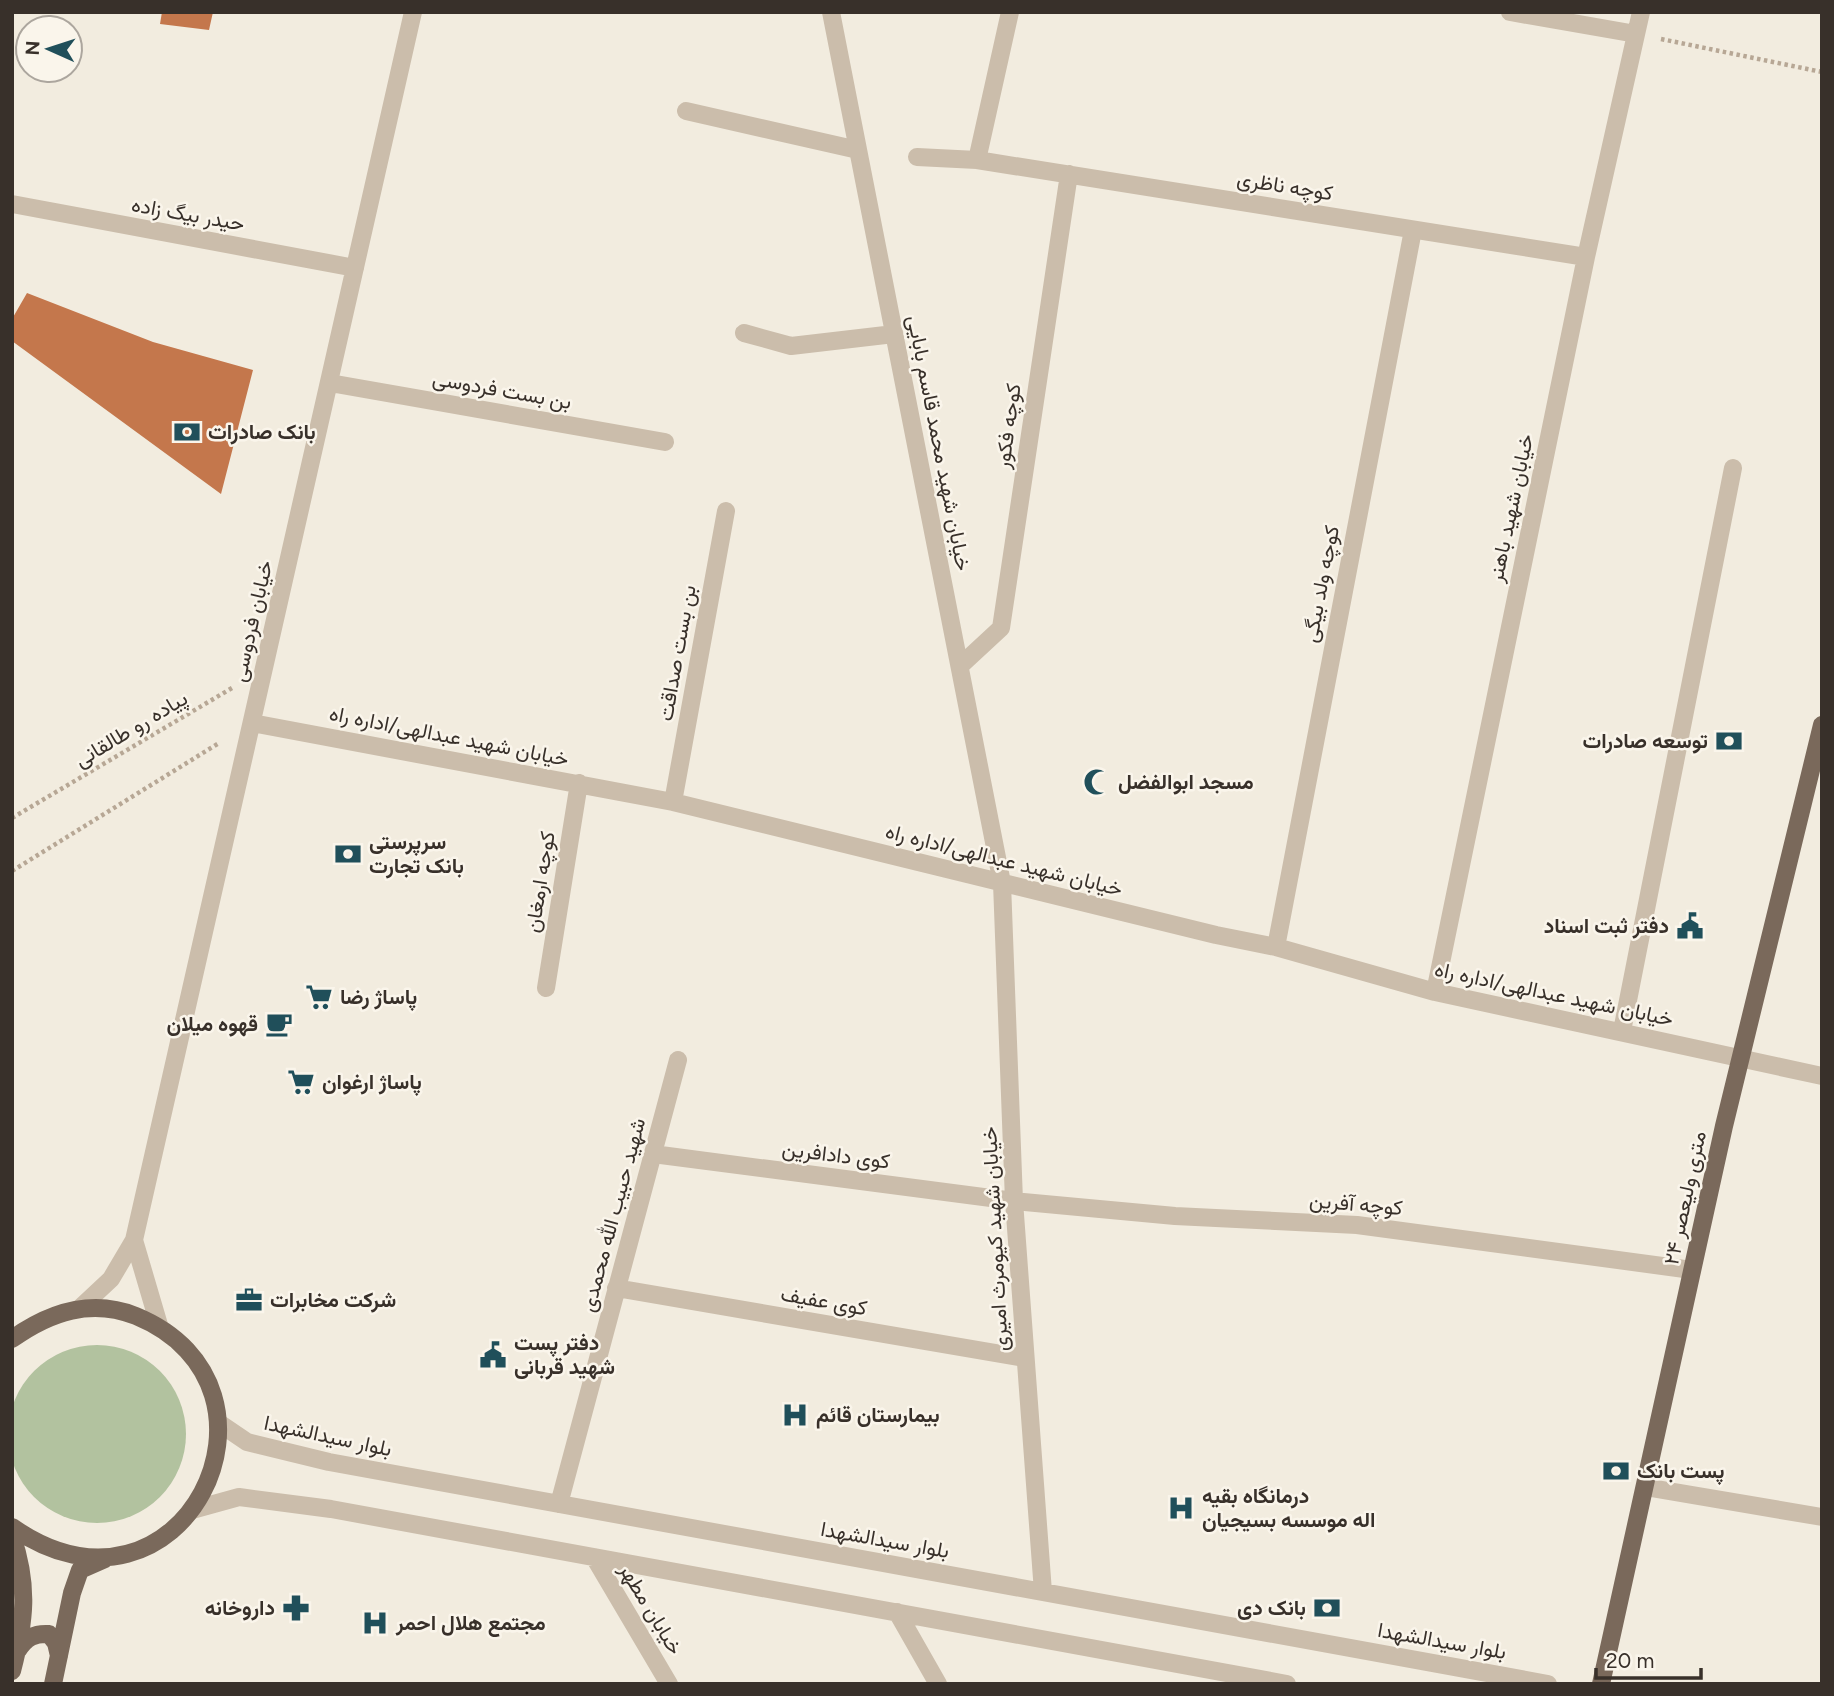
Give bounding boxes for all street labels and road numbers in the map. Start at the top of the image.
street label: کوچه ناظری [1235,166,1335,207]
street label: حیدر بیگ زاده [129,191,247,237]
street label: خیابان شهید محمد قاسم بابایی [900,313,977,573]
street label: بن بست فردوسی [430,365,574,415]
street label: کوچه فکور [989,382,1028,471]
street label: خیابان شهید باهنر [1482,432,1539,585]
street label: کوچه ولد بیگی [1297,523,1346,645]
street label: خیابان فردوسی [225,558,279,684]
street label: بن بست صداقت [652,583,701,723]
street label: پیاده رو طالقانی [70,685,193,774]
street label: خیابان شهید عبدالهی/اداره راه [327,700,571,772]
street label: خیابان شهید عبدالهی/اداره راه [883,818,1125,902]
street label: کوچه ارمغان [519,830,562,935]
street label: خیابان شهید عبدالهی/اداره راه [1432,956,1676,1032]
street label: شهید حبیب‌ الله محمدی [575,1115,651,1315]
street label: خیابان شهید کیومرث امیری [976,1126,1014,1352]
street label: ۲۴ متری ولیعصر [1658,1129,1712,1267]
street label: کوی دادافرین [781,1135,891,1175]
street label: کوچه آفرین [1308,1187,1404,1222]
street label: کوی عفیف [779,1281,869,1321]
street label: بلوار سیدالشهدا [262,1410,394,1462]
street label: بلوار سیدالشهدا [819,1516,951,1564]
street label: خیابان مطهر [613,1558,688,1660]
street label: بلوار سیدالشهدا [1376,1617,1508,1665]

